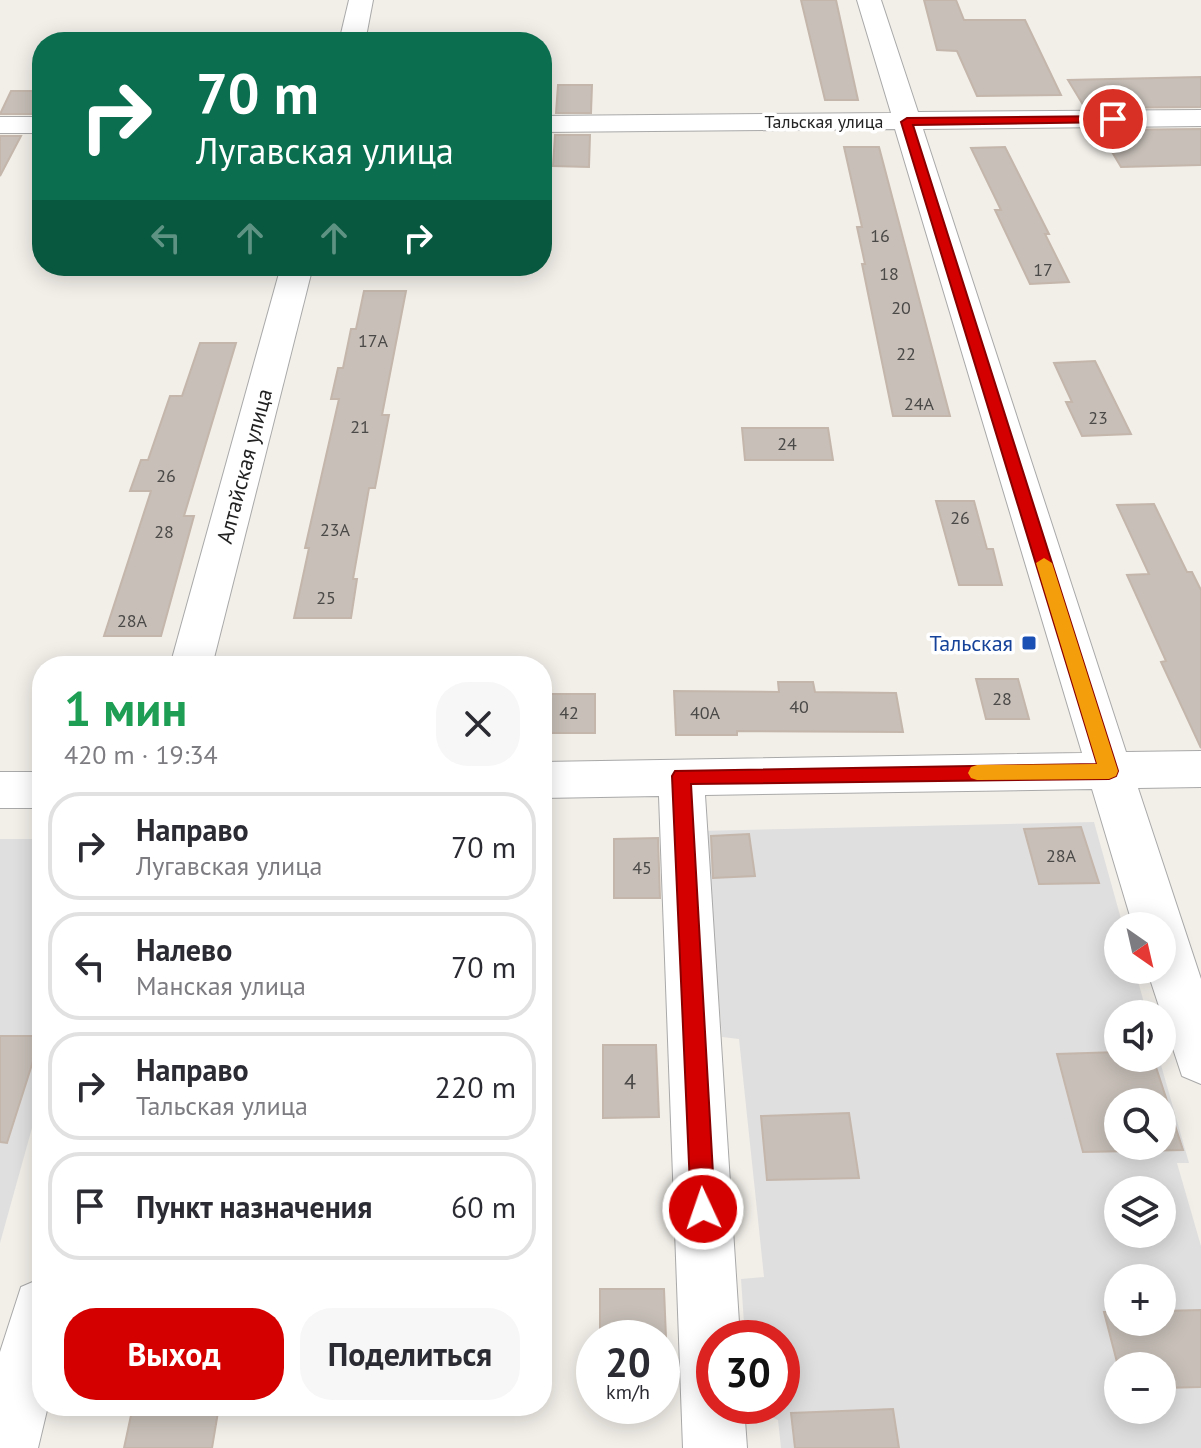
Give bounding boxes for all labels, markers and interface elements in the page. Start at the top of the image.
text: 70 m [196,57,319,129]
icon: right [64,64,168,168]
pin [1079,85,1147,153]
icon: arrive [1091,97,1135,141]
street label: Тальская улица [765,110,883,133]
text: Лугавская улица [196,127,454,174]
icon: left [144,216,188,260]
icon: ahead [228,216,272,260]
icon: ahead [312,216,356,260]
icon: right [396,216,440,260]
house number: 16 [870,224,890,247]
house number: 17 [1033,258,1053,281]
house number: 18 [879,262,899,285]
house number: 20 [891,296,911,319]
house number: 17А [358,329,389,352]
house number: 22 [896,342,916,365]
street label: Алтайская улица [210,386,278,546]
house number: 24А [904,392,935,415]
house number: 23 [1088,406,1108,429]
house number: 21 [350,415,370,438]
house number: 24 [777,432,797,455]
house number: 26 [156,464,176,487]
house number: 26 [950,506,970,529]
house number: 23А [320,518,351,541]
house number: 28 [154,520,174,543]
house number: 25 [316,586,336,609]
house number: 28А [117,609,148,632]
place label: Тальская [929,629,1013,657]
marker: Тальская [1020,634,1038,652]
text: 1 мин [64,677,187,739]
button: close [436,682,520,766]
house number: 28 [992,687,1012,710]
house number: 40 [789,695,809,718]
house number: 42 [559,701,579,724]
house number: 40А [690,701,721,724]
text: 420 m · 19:34 [64,738,218,771]
text: Направо [136,810,249,849]
icon: right [68,824,112,868]
text: 70 m [451,827,516,866]
house number: 28А [1046,844,1077,867]
text: Лугавская улица [136,849,322,882]
house number: 45 [632,856,652,879]
north arrow [1104,912,1176,984]
map controls [1104,912,1176,1424]
text: Налево [136,930,232,969]
icon: left [68,944,112,988]
text: 70 m [451,947,516,986]
text: Манская улица [136,969,306,1002]
button: sound [1104,1000,1176,1072]
text: Направо [136,1050,249,1089]
icon: right [68,1064,112,1108]
text: 220 m [435,1067,516,1106]
house number: 4 [624,1067,636,1095]
button: search [1104,1088,1176,1160]
text: Тальская улица [136,1089,308,1122]
position arrow [661,1167,745,1251]
button: layers [1104,1176,1176,1248]
icon: arrive [68,1184,112,1228]
text: Пункт назначения [136,1187,372,1226]
text: 60 m [451,1187,516,1226]
button: + [1104,1264,1176,1336]
button: Выход [64,1308,284,1400]
button: Поделиться [300,1308,520,1400]
speed limit sign: 30 [696,1320,800,1424]
text: 20 [605,1336,651,1388]
button: − [1104,1352,1176,1424]
text: km/h [606,1379,650,1405]

